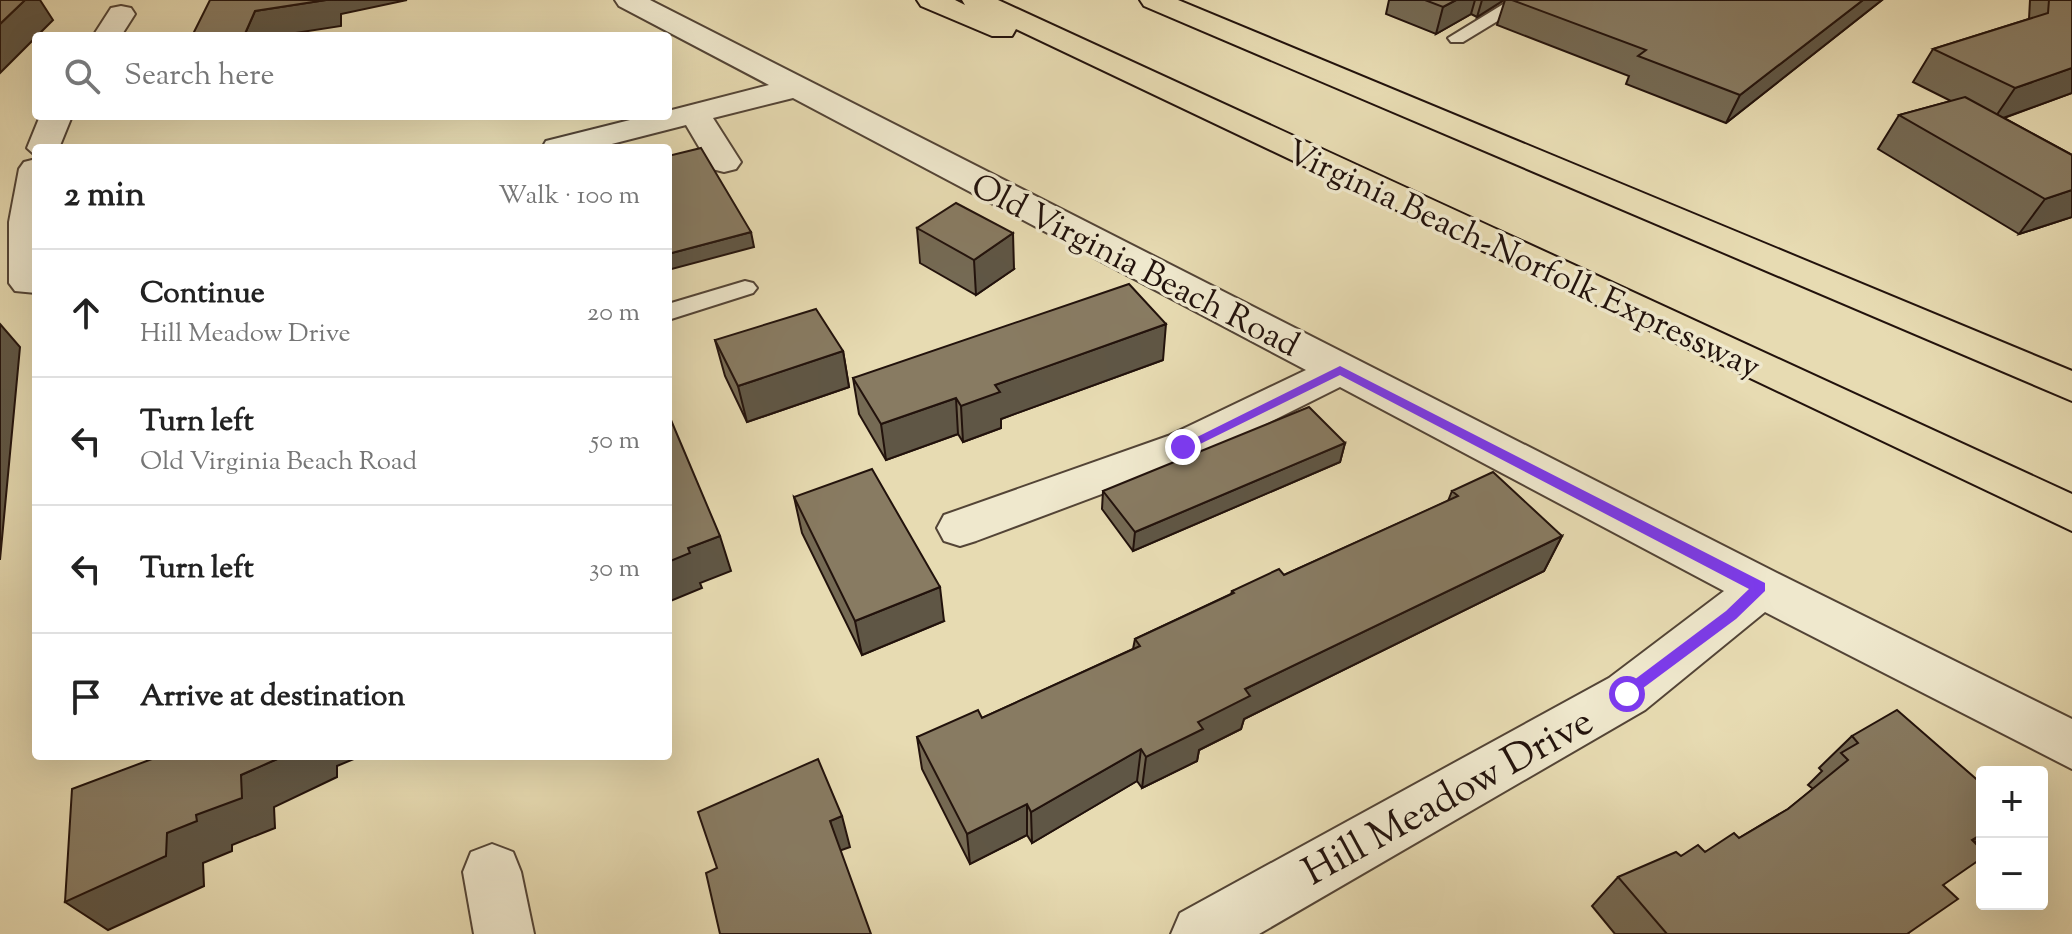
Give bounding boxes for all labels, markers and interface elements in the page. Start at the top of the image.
search box [32,32,672,120]
icon: search [60,54,104,98]
text: Search here [124,55,274,98]
street label: Virginia Beach-Norfolk Expressway [1277,129,1768,393]
street label: Old Virginia Beach Road [962,163,1307,371]
text: 2 min [64,172,145,221]
text: Walk · 100 m [498,178,640,215]
text: Continue [140,273,265,316]
icon: ahead [64,291,108,335]
text: 20 m [587,295,640,332]
text: Hill Meadow Drive [140,316,351,353]
text: Turn left [140,401,254,444]
icon: left [64,419,108,463]
text: 50 m [590,423,640,460]
route end [1165,429,1201,465]
text: Old Virginia Beach Road [140,444,417,481]
icon: left [64,547,108,591]
text: Turn left [140,548,254,591]
text: 30 m [589,551,640,588]
icon: arrive [64,675,108,719]
text: Arrive at destination [140,676,405,719]
route start [1609,676,1645,712]
street label: Hill Meadow Drive [1294,695,1605,902]
map controls [1976,766,2048,910]
button: + [1976,766,2048,838]
button: − [1976,838,2048,910]

